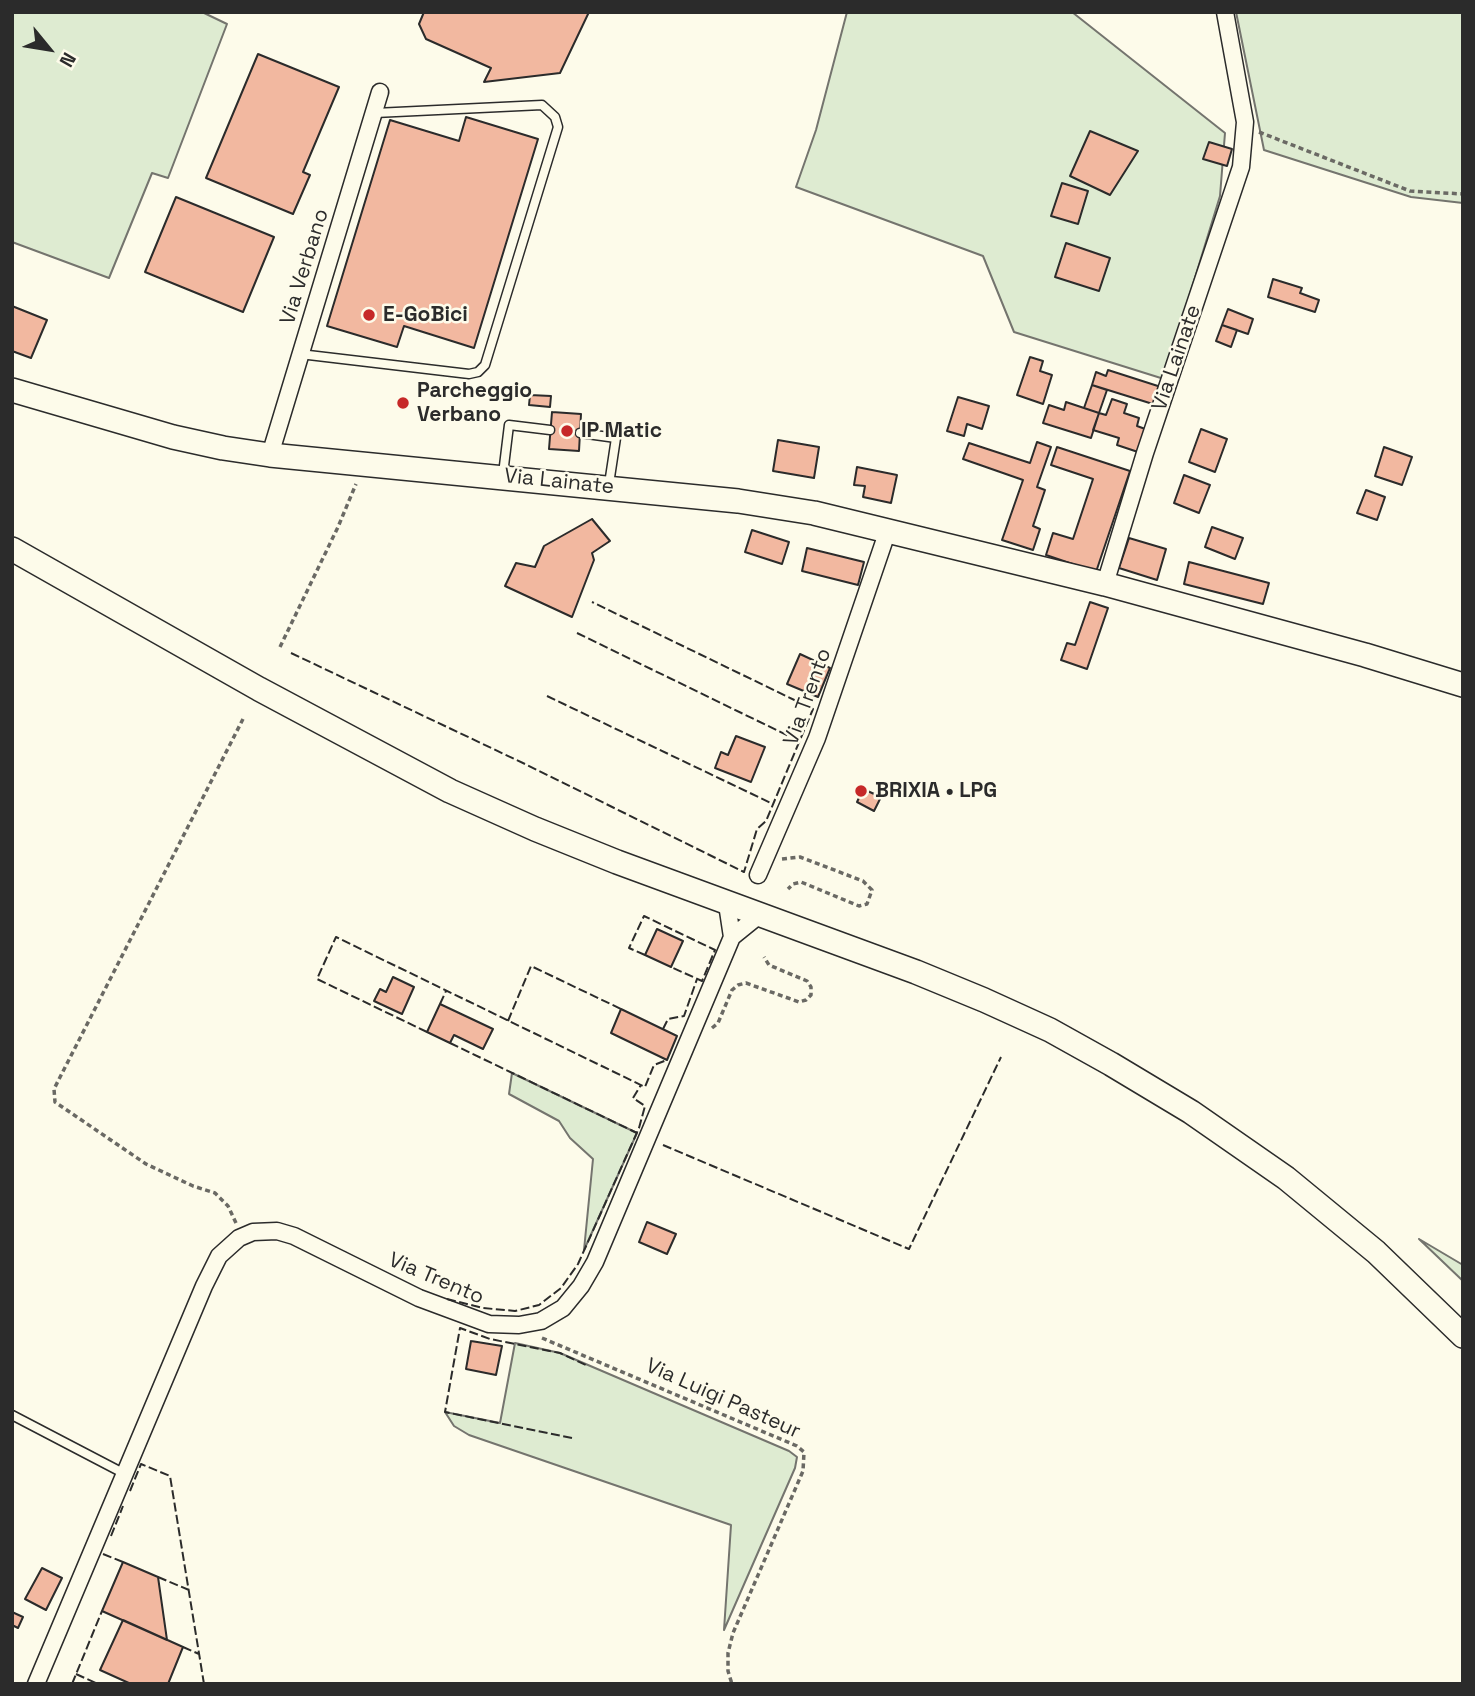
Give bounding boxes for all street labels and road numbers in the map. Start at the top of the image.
street label: Via Verbano [275,206,335,328]
street label: Via Lainate [1147,302,1207,414]
street label: Via Lainate [503,464,615,500]
street label: Via Trento [779,645,837,749]
street label: Via Trento [385,1248,487,1310]
street label: Via Luigi Pasteur [642,1354,804,1444]

